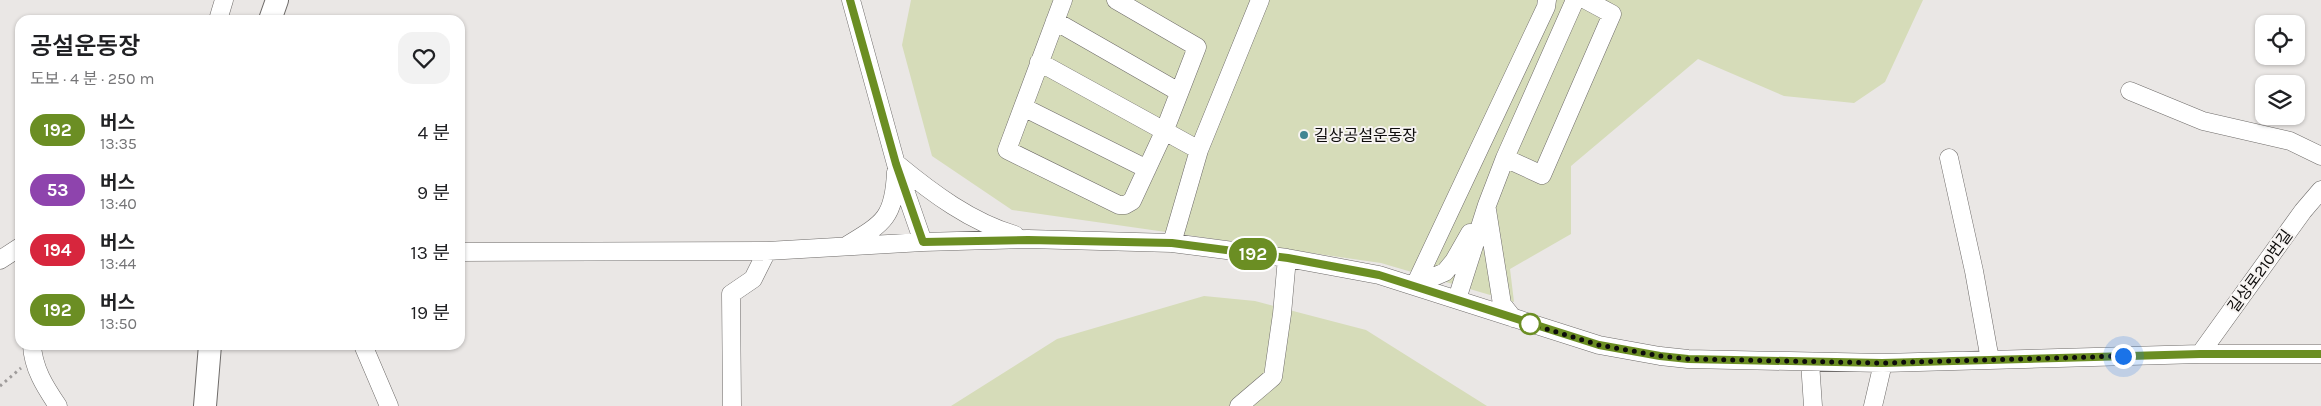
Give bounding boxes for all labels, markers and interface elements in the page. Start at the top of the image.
map controls [2255,15,2305,125]
button: locate [2255,15,2305,65]
text: 공설운동장 [30,32,140,60]
button: heart [398,32,450,84]
text: 도보 · 4 분 · 250 m [30,69,154,88]
button: layers [2255,75,2305,125]
text: 버스 [100,112,135,134]
text: 192 [43,119,72,141]
text: 4 분 [417,122,450,144]
place label: 길상공설운동장 [1314,126,1417,145]
marker: 길상공설운동장 [1298,129,1310,141]
text: 13:35 [100,134,137,153]
text: 버스 [100,172,135,194]
text: 53 [47,179,68,201]
text: 9 분 [417,182,450,204]
text: 13:40 [100,194,137,213]
street label: 길상로210번길 [2224,226,2296,316]
text: 버스 [100,232,135,254]
line badge: 192 [1224,238,1282,270]
text: 194 [43,239,72,261]
text: 13 분 [411,242,450,264]
text: 192 [1239,243,1267,265]
text: 13:44 [100,254,136,273]
text: 버스 [100,292,135,314]
text: 192 [43,299,72,321]
text: 19 분 [411,302,450,324]
unlabelled marker [1519,313,1541,335]
text: 13:50 [100,314,137,333]
your location [2111,344,2136,369]

